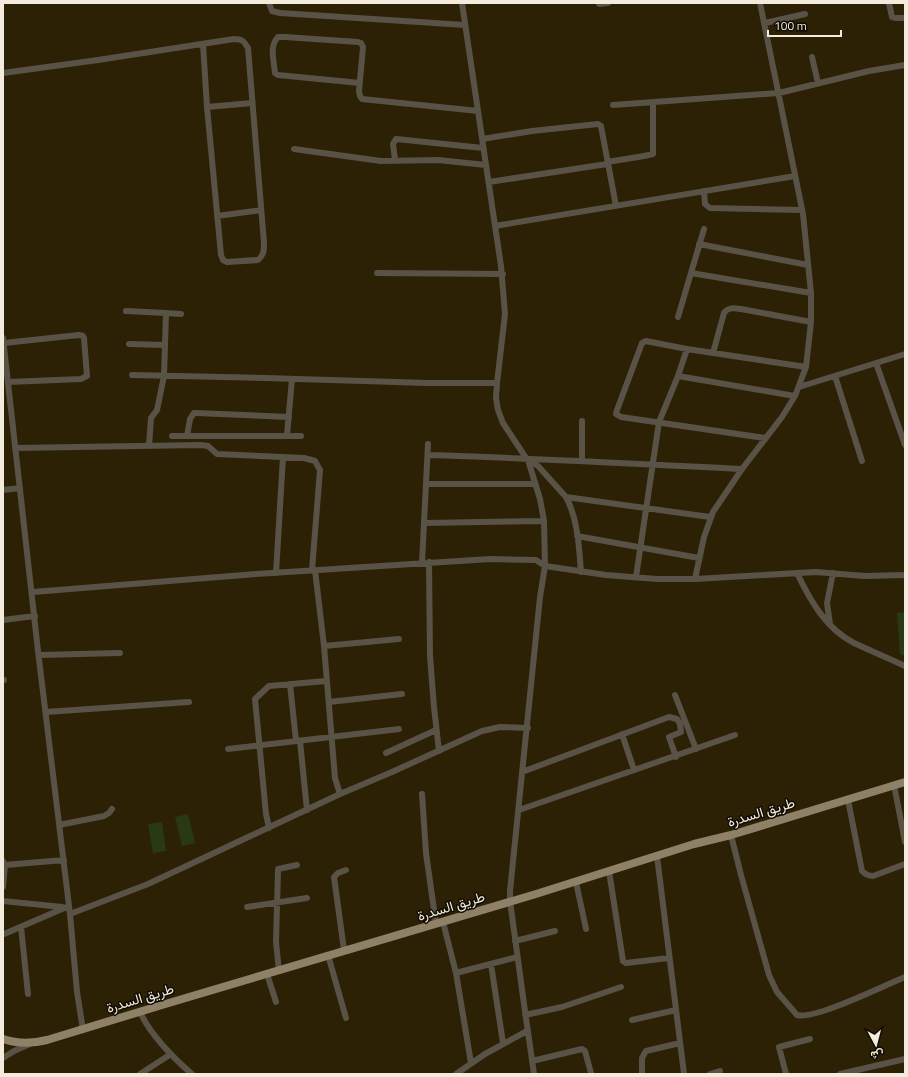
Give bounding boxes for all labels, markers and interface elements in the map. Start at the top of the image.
scale bar [768,12,841,38]
text: 100 m [774,16,807,35]
street label: طريق السدرة [725,791,797,832]
street label: طريق السدرة [415,885,487,926]
street label: طريق السدرة [104,977,176,1018]
north arrow [856,1025,896,1065]
text: ش [870,1046,885,1064]

